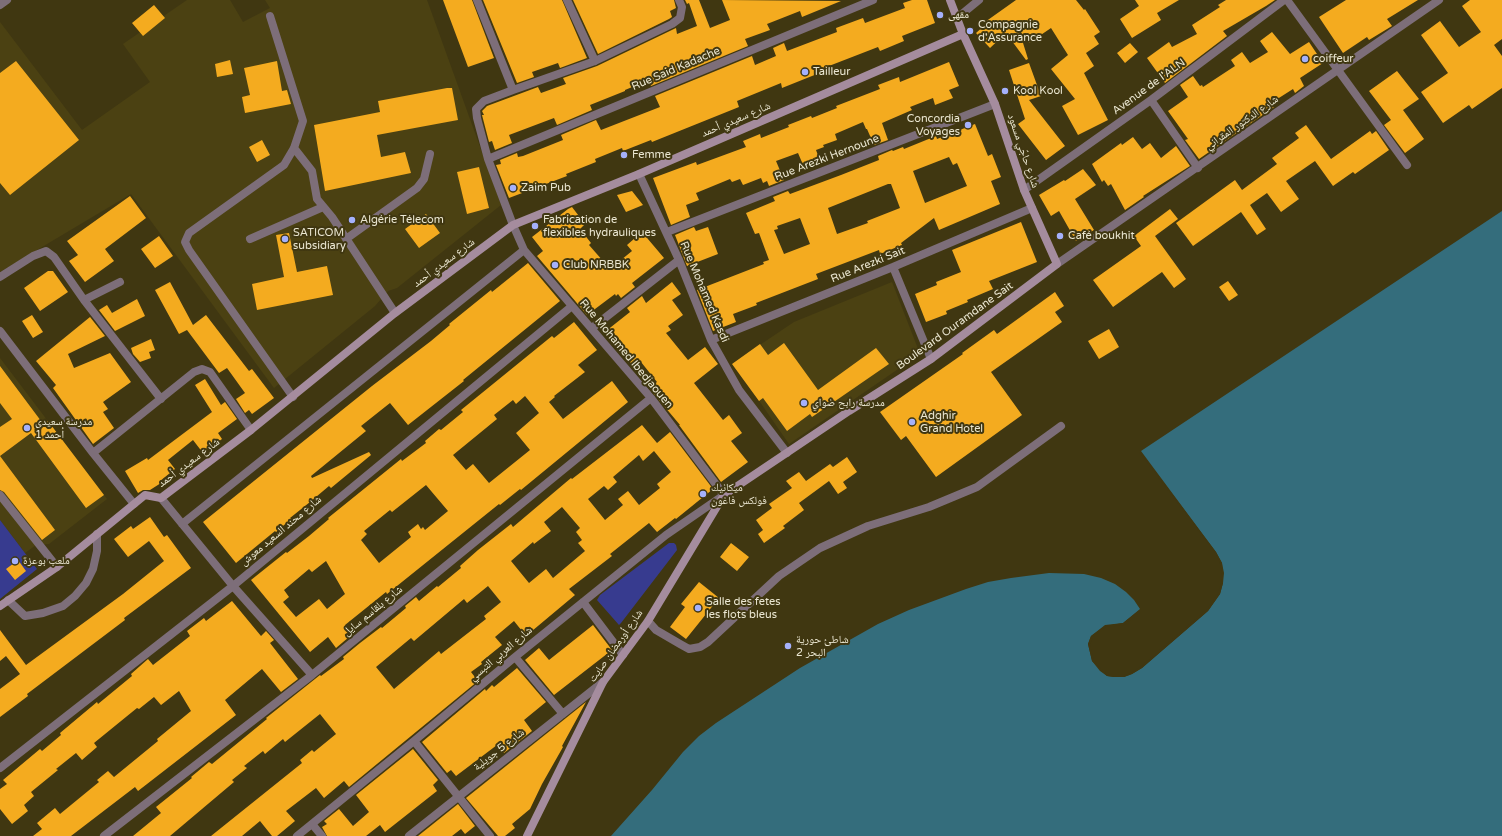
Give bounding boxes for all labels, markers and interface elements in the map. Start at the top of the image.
place label: مقهى [948,8,969,22]
marker: مقهى [935,10,945,20]
place label: Compagnie d'Assurance [978,18,1042,44]
marker: Compagnie d'Assurance [965,26,975,36]
street label: Rue Said Kadache [630,44,722,94]
place label: coiffeur [1313,52,1354,66]
marker: coiffeur [1300,54,1310,64]
street label: Avenue de l'ALN [1110,56,1188,118]
place label: Tailleur [813,65,850,79]
marker: Tailleur [800,67,810,77]
place label: Kool Kool [1013,84,1063,98]
marker: Kool Kool [1000,86,1010,96]
street label: شارع الدكتور المقراني [1203,93,1281,153]
street label: شارع سعيدي أحمد [699,100,773,140]
place label: Concordia Voyages [907,112,960,138]
street label: شارع حاجّي مسعود [1004,112,1042,190]
marker: Concordia Voyages [963,120,973,130]
street label: Rue Arezki Hernoune [773,132,881,184]
place label: Femme [632,148,671,162]
marker: Femme [619,150,629,160]
place label: Zaim Pub [521,181,571,195]
marker: Zaim Pub [508,183,518,193]
place label: Algérie Télecom [360,213,444,227]
place label: Fabrication de flexibles hydrauliques [543,213,656,239]
marker: Algérie Télecom [347,215,357,225]
marker: Fabrication de flexibles hydrauliques [530,221,540,231]
place label: SATICOM subsidiary [293,226,346,252]
place label: Café boukhit [1068,229,1135,243]
marker: Café boukhit [1055,231,1065,241]
marker: SATICOM subsidiary [280,234,290,244]
street label: شارع سعيدي أحمد [411,236,477,290]
street label: Rue Mohamed Kasdi [677,240,731,344]
street label: Rue Arezki Sait [829,244,907,286]
place label: Club NRBBK [563,258,629,272]
marker: Club NRBBK [550,260,560,270]
street label: Boulevard Ouramdane Sait [894,279,1016,373]
street label: Rue Mohamed Ibedjaouen [577,297,675,411]
place label: مدرسة رابح ضواي [812,396,885,410]
marker: مدرسة رابح ضواي [799,398,809,408]
place label: Adghir Grand Hotel [920,409,983,435]
place label: مدرسة سعيدي أحمد 1 [35,415,92,441]
marker: Adghir Grand Hotel [907,417,917,427]
marker: مدرسة سعيدي أحمد 1 [22,423,32,433]
street label: شارع سعيدي أحمد [156,436,222,490]
place label: ميكانيك فولكس فاغون [711,481,767,507]
marker: ميكانيك فولكس فاغون [698,489,708,499]
street label: شارع محند السعيد معوش [238,493,324,569]
place label: ملعب بوعزة [23,554,70,568]
marker: ملعب بوعزة [10,556,20,566]
street label: شارع بلقاسم سايل [341,583,405,639]
place label: Salle des fetes les flots bleus [706,595,781,621]
marker: Salle des fetes les flots bleus [693,603,703,613]
street label: شارع أورمضان صايت [586,607,646,685]
street label: شارع العربي التبسي [467,624,535,684]
place label: شاطئ حورية البحر 2 [796,633,849,659]
marker: شاطئ حورية البحر 2 [783,641,793,651]
street label: شارع 5 جويلية [471,726,527,774]

